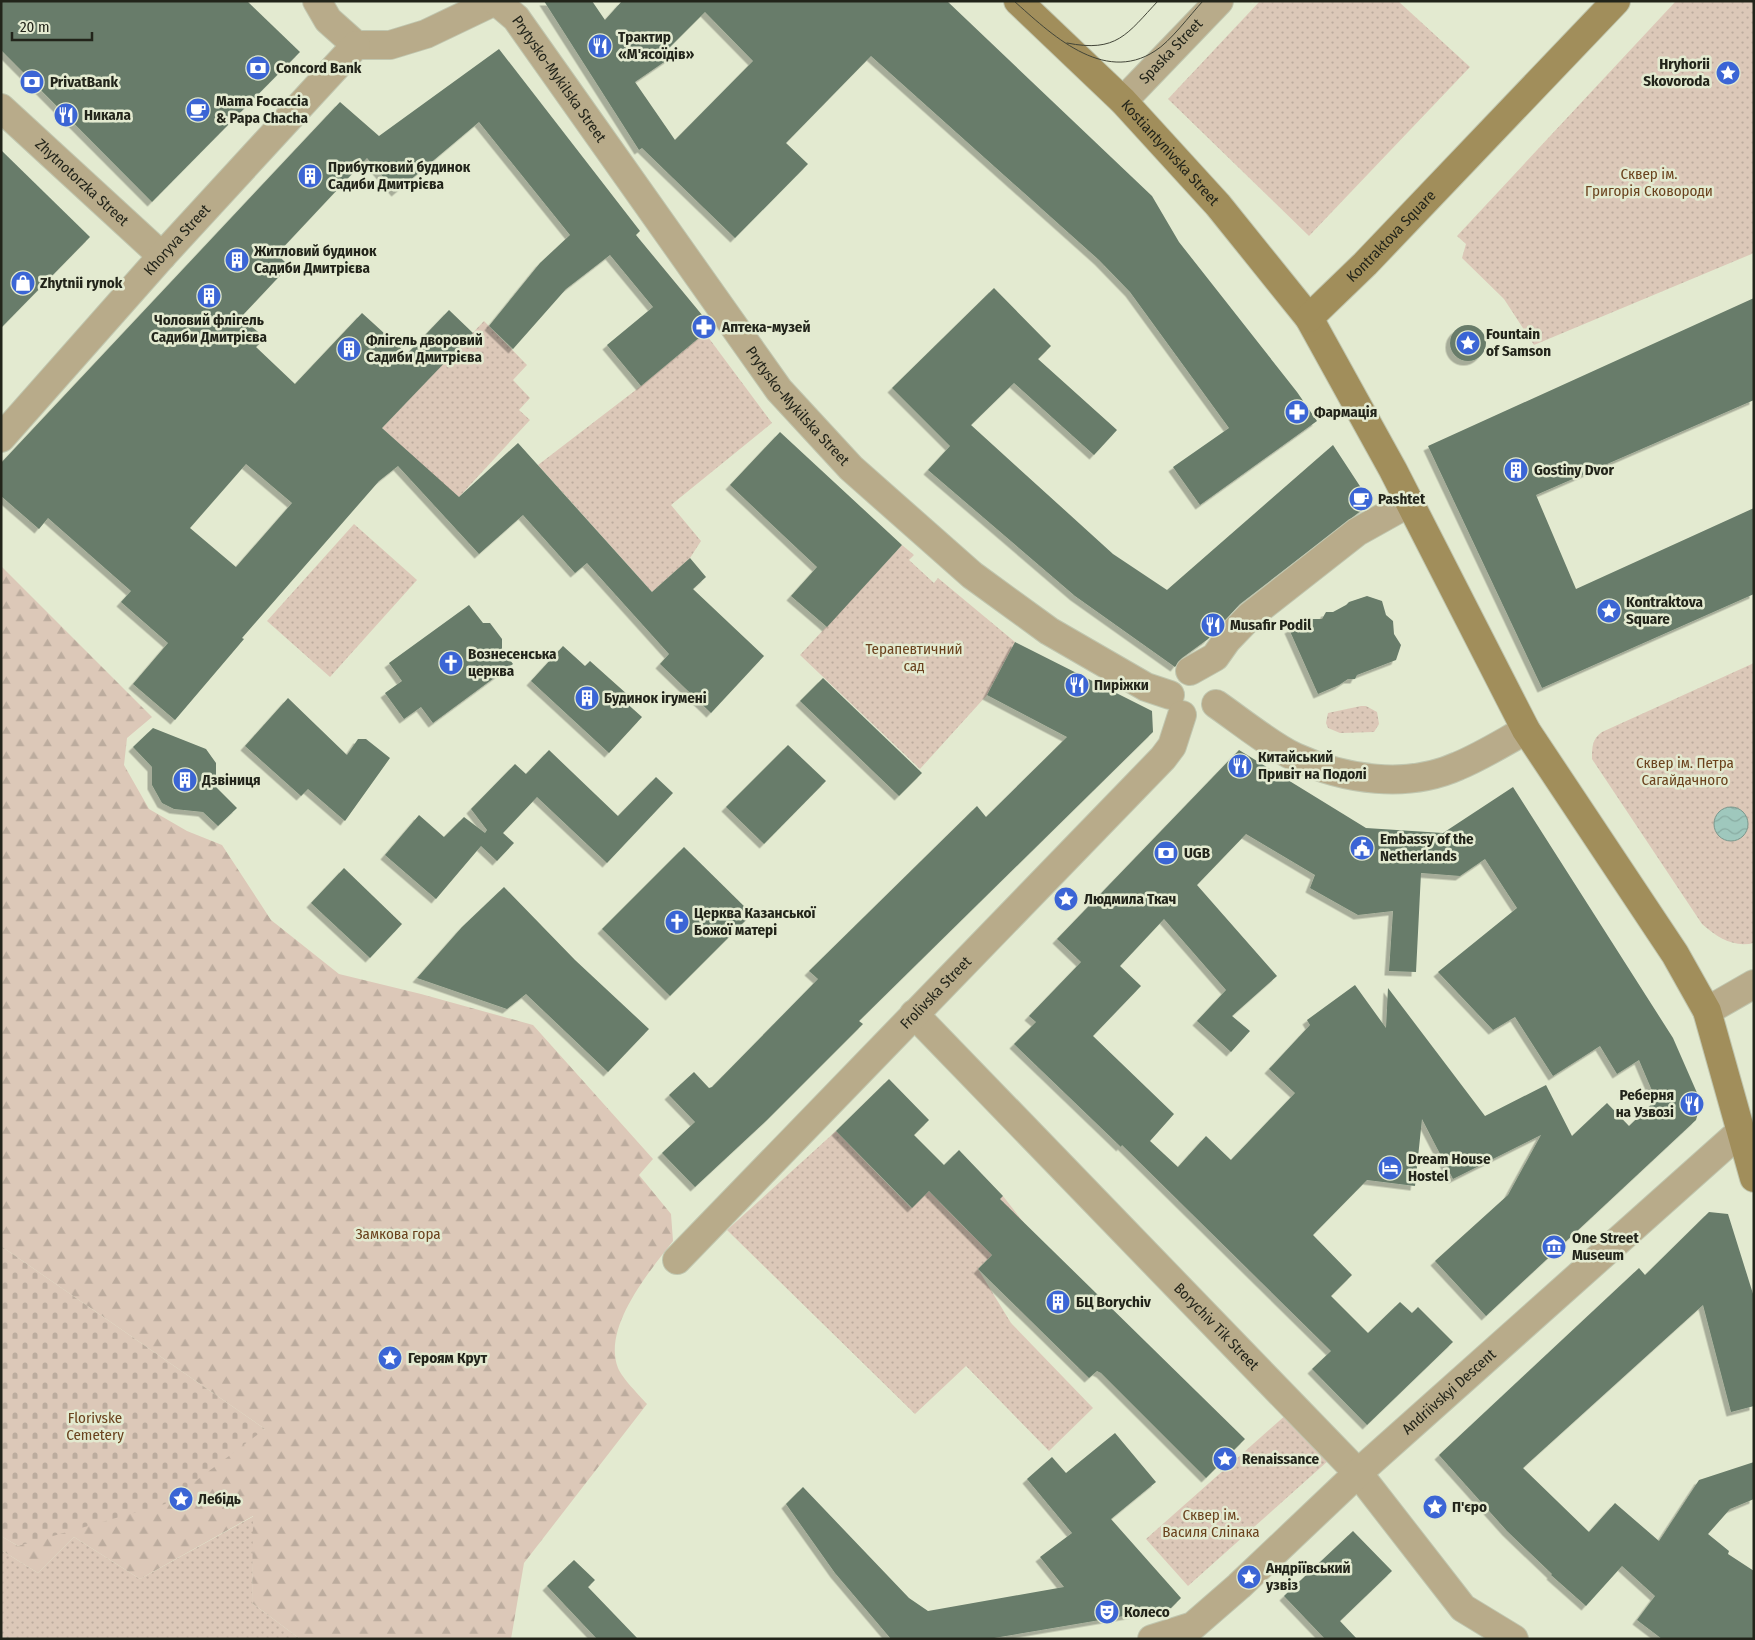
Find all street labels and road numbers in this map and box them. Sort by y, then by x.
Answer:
street label: Prytysko-Mykilska Street [508,12,610,146]
street label: Spaska Street [1135,15,1206,88]
street label: Kostiantynivska Street [1117,96,1223,209]
street label: Zhytnotorzka Street [32,135,133,230]
street label: Kontraktova Square [1343,187,1439,286]
street label: Khoryva Street [140,201,214,279]
street label: Prytysko-Mykilska Street [742,343,853,469]
street label: Frolivska Street [897,953,975,1033]
street label: Borychiv Tik Street [1170,1279,1263,1374]
street label: Andriivskyi Descent [1398,1345,1500,1438]

